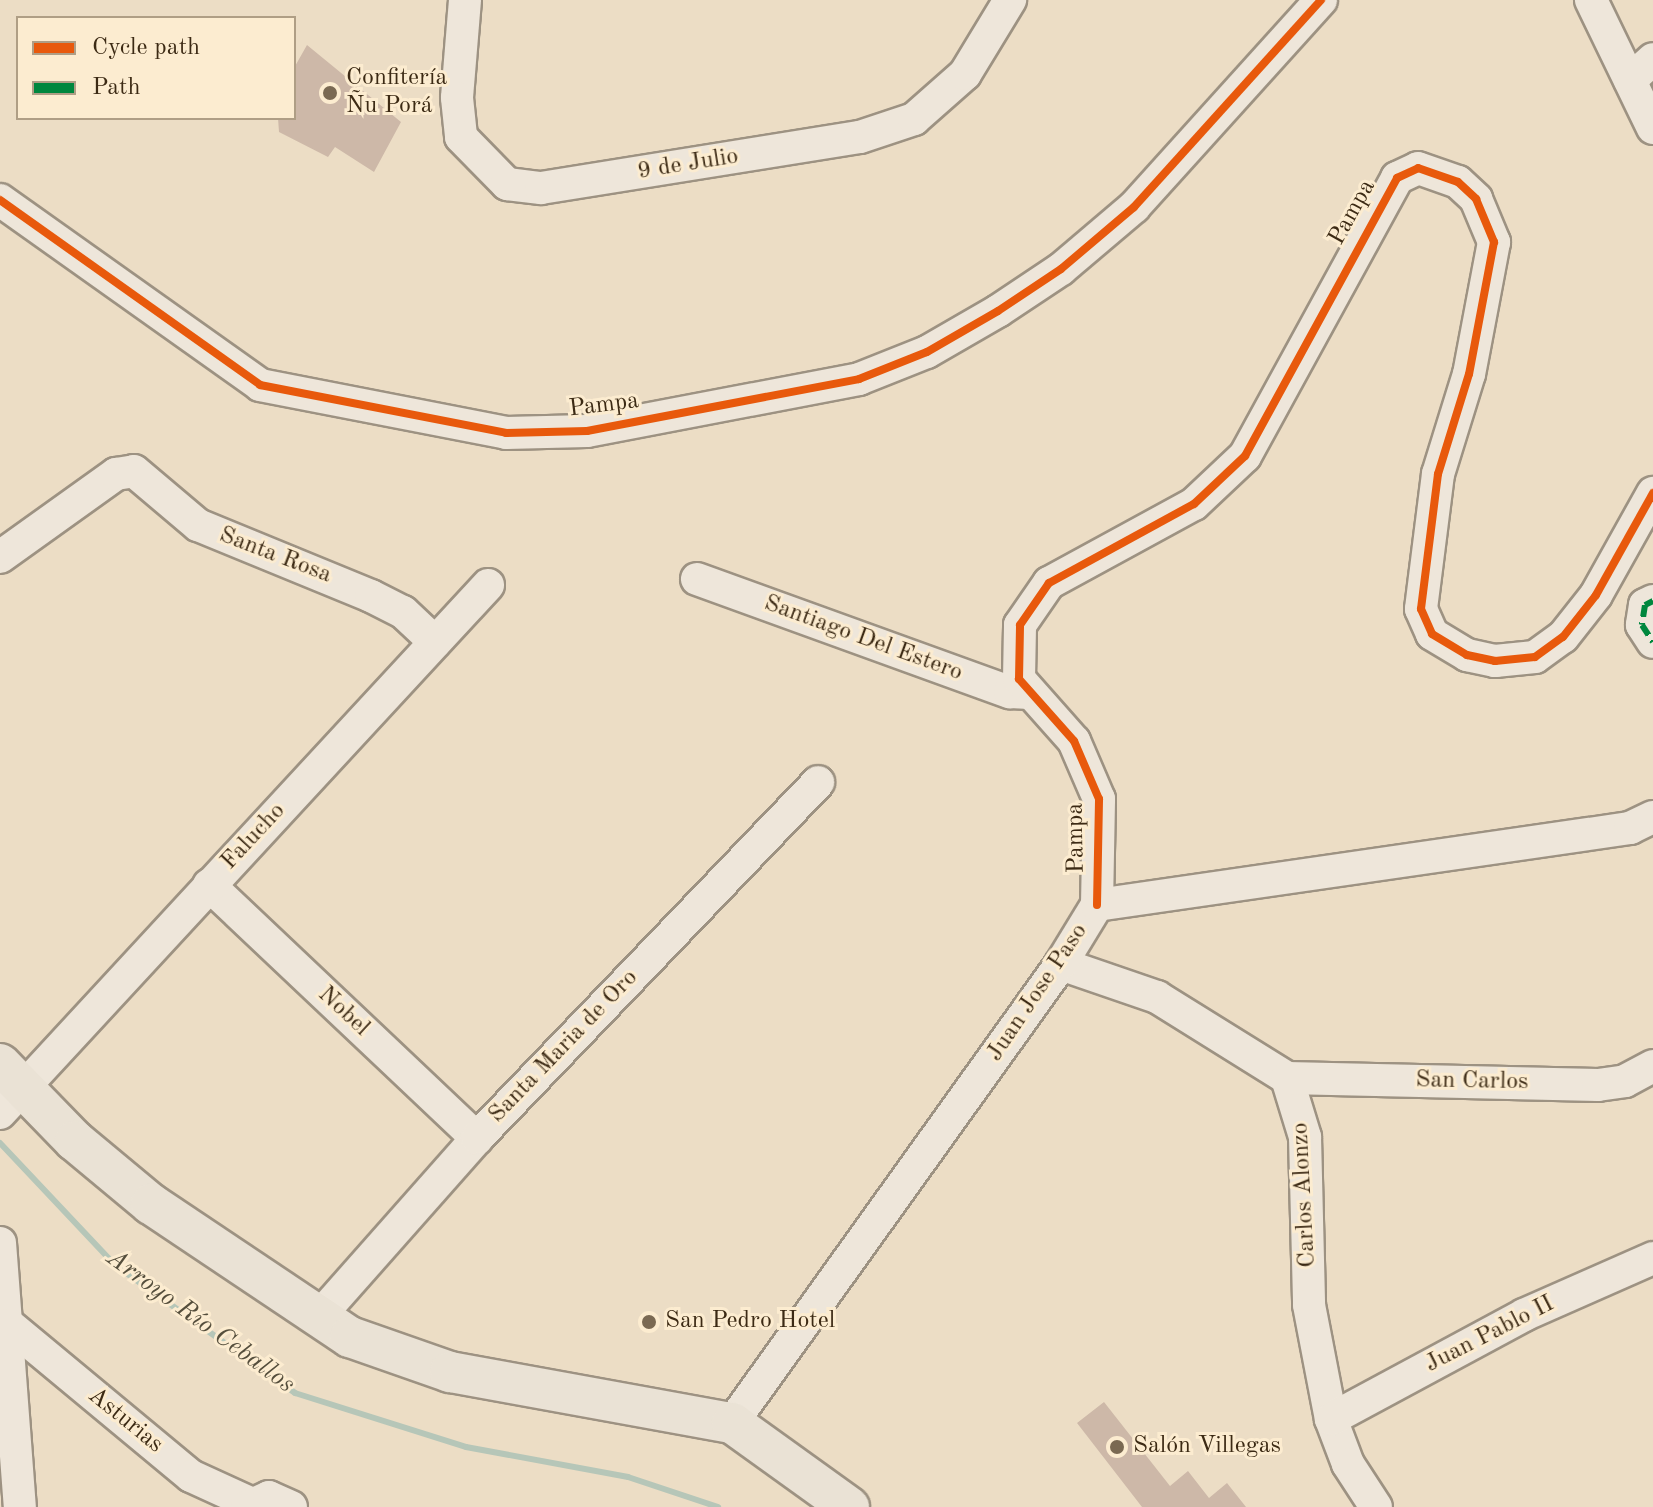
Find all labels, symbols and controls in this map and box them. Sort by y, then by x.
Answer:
legend [16,16,296,120]
text: Cycle path [92,36,200,60]
place label: Confitería Ñu Porá [346,65,447,121]
text: Path [92,76,141,100]
marker: Confitería Ñu Porá [321,84,339,102]
street label: 9 de Julio [636,143,740,187]
street label: Pampa [1323,175,1383,251]
street label: Pampa [567,387,641,425]
street label: Santa Rosa [215,521,335,591]
street label: Santiago Del Estero [760,590,966,688]
street label: Falucho [216,797,292,877]
street label: Pampa [1062,803,1092,873]
street label: Juan Jose Paso [981,919,1095,1067]
street label: Santa Maria de Oro [483,964,645,1130]
street label: Nobel [311,981,375,1043]
street label: San Carlos [1415,1067,1529,1097]
street label: Carlos Alonzo [1287,1122,1323,1268]
water label: Arroyo Río Ceballos [100,1243,300,1401]
street label: Juan Pablo II [1421,1290,1559,1380]
place label: San Pedro Hotel [665,1308,835,1336]
marker: San Pedro Hotel [640,1313,658,1331]
street label: Asturias [82,1382,168,1460]
place label: Salón Villegas [1133,1433,1281,1461]
marker: Salón Villegas [1108,1438,1126,1456]

